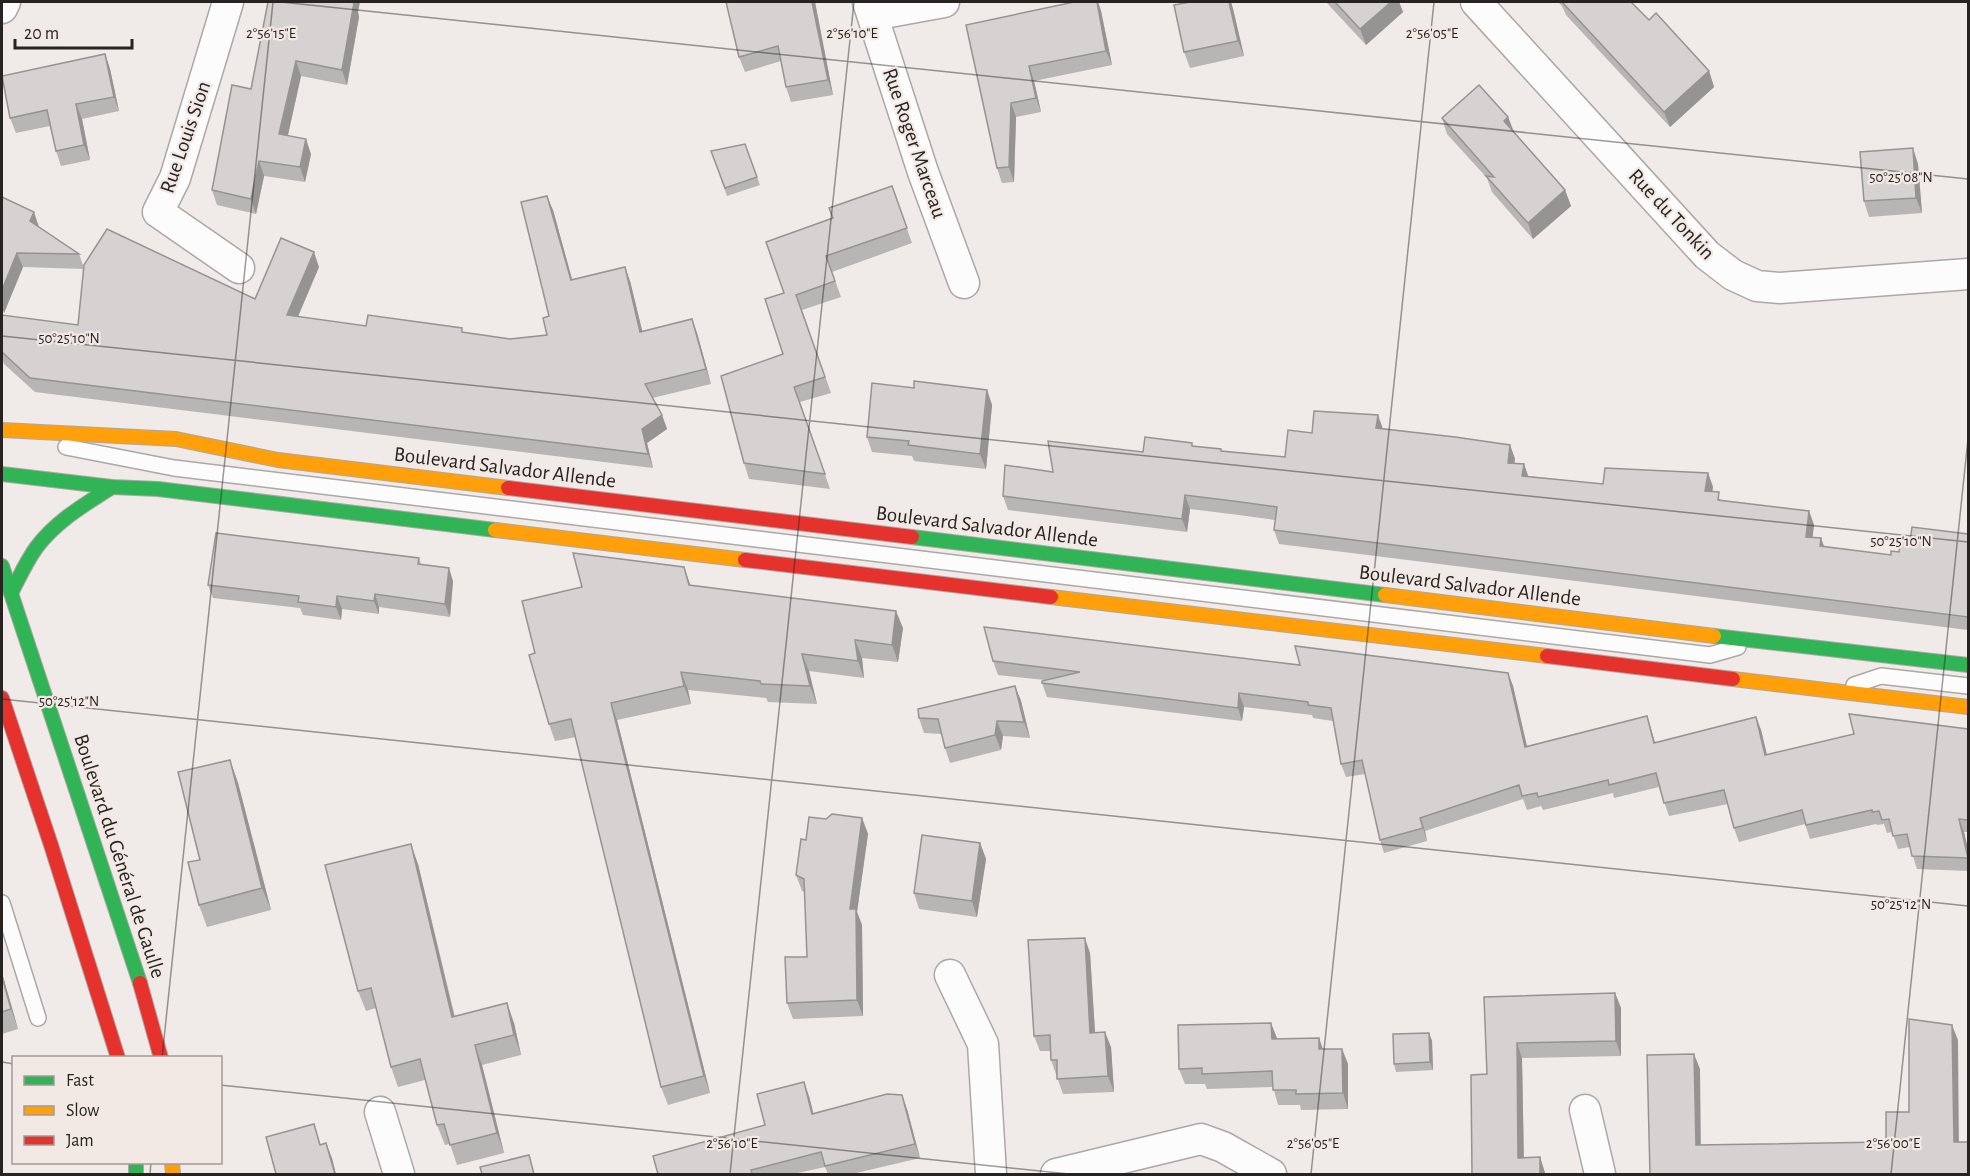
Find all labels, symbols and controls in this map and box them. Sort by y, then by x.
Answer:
scale bar [15,12,132,50]
text: 20 m [24,25,59,43]
text: 2°56'15"E [246,26,296,41]
text: 2°56'10"E [826,26,878,41]
text: 2°56'05"E [1406,26,1458,41]
street label: Rue Roger Marceau [879,65,950,221]
street label: Rue Louis Sion [157,79,214,196]
street label: Rue du Tonkin [1625,165,1719,264]
text: 50°25'08"N [1869,170,1933,185]
text: 50°25'10"N [38,331,100,346]
street label: Boulevard Salvador Allende [393,443,617,492]
street label: Boulevard Salvador Allende [875,502,1099,551]
text: 50°25'10"N [1870,534,1932,549]
street label: Boulevard Salvador Allende [1358,561,1582,610]
text: 50°25'12"N [39,694,99,709]
street label: Boulevard du Général de Gaulle [70,731,169,981]
text: 50°25'12"N [1871,897,1931,912]
legend [12,1056,222,1164]
text: Fast [66,1072,94,1090]
text: Slow [66,1102,99,1120]
text: Jam [66,1132,94,1150]
text: 2°56'10"E [706,1136,758,1151]
text: 2°56'05"E [1287,1136,1339,1151]
text: 2°56'00"E [1866,1136,1920,1151]

